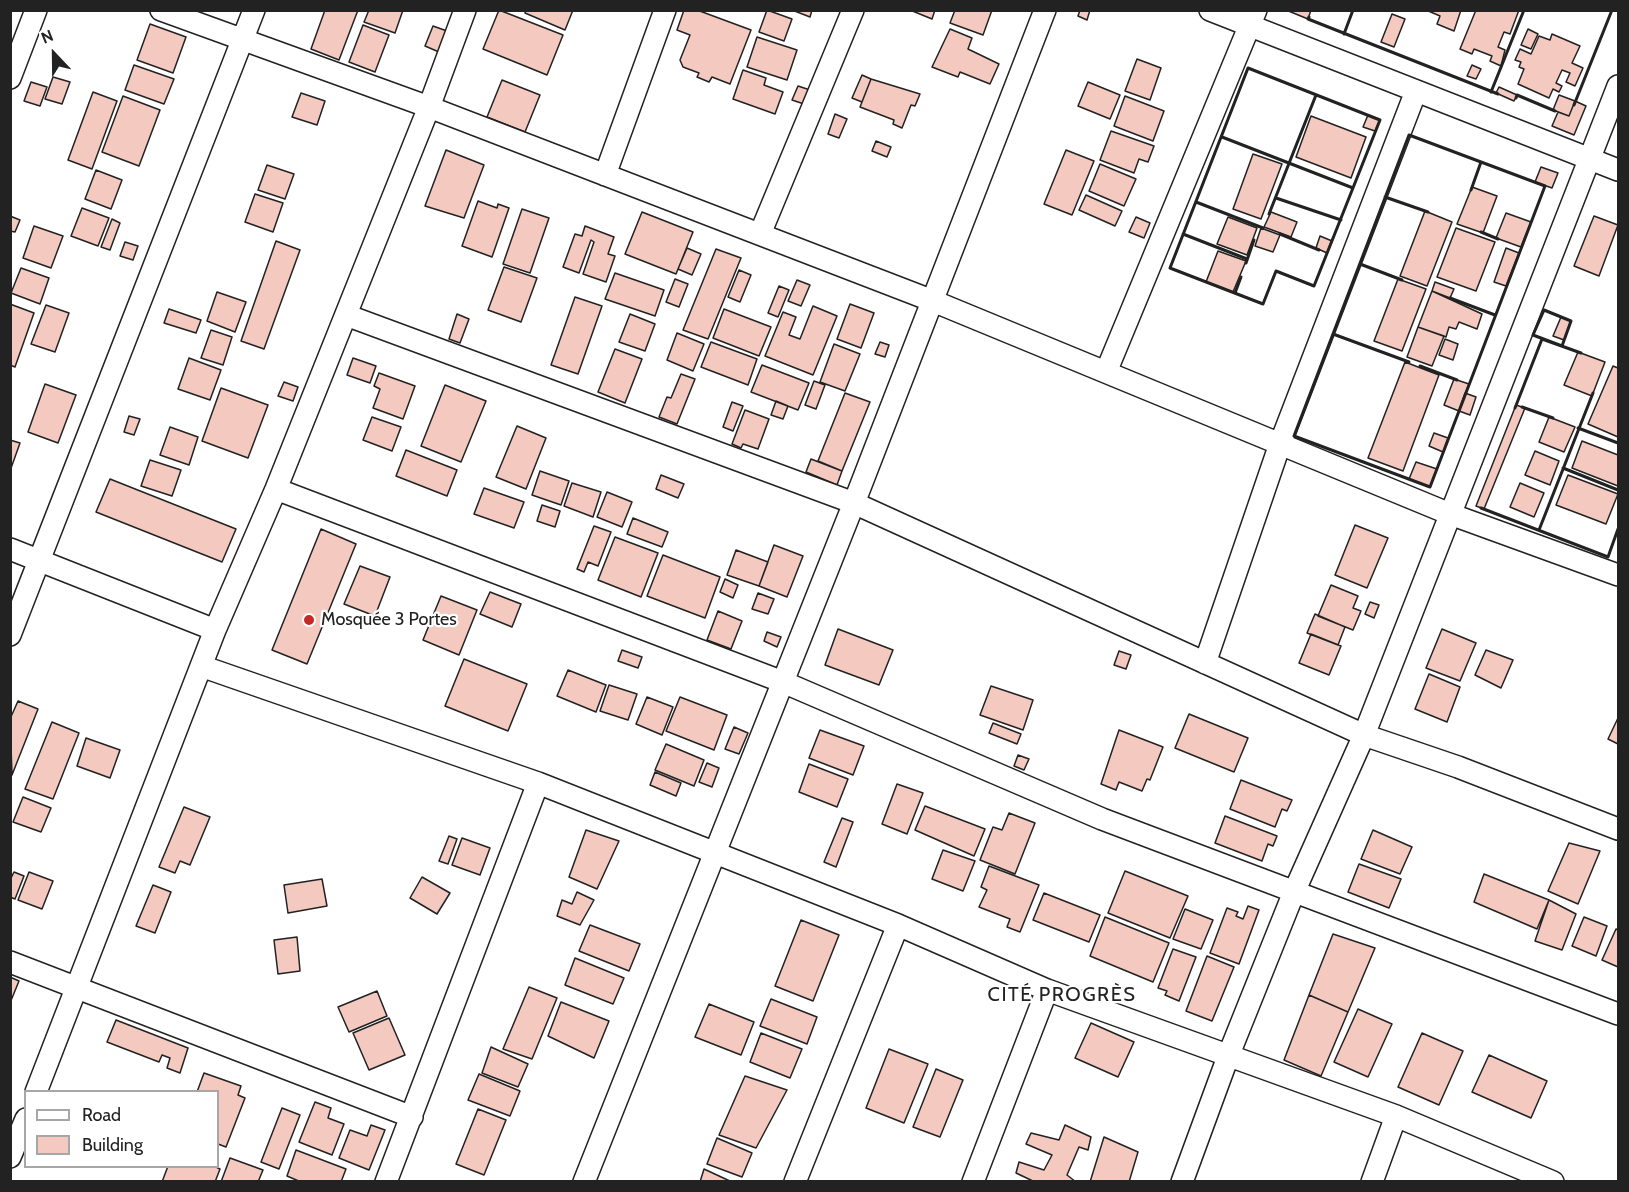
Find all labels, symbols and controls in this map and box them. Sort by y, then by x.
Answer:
north arrow [24,24,84,84]
text: N [38,26,56,48]
place label: Mosquée 3 Portes [321,609,457,631]
marker: Mosquée 3 Portes [302,613,316,627]
district label: CITÉ PROGRÈS [988,983,1136,1007]
legend [24,1090,219,1168]
text: Road [82,1104,121,1126]
text: Building [82,1134,143,1156]

